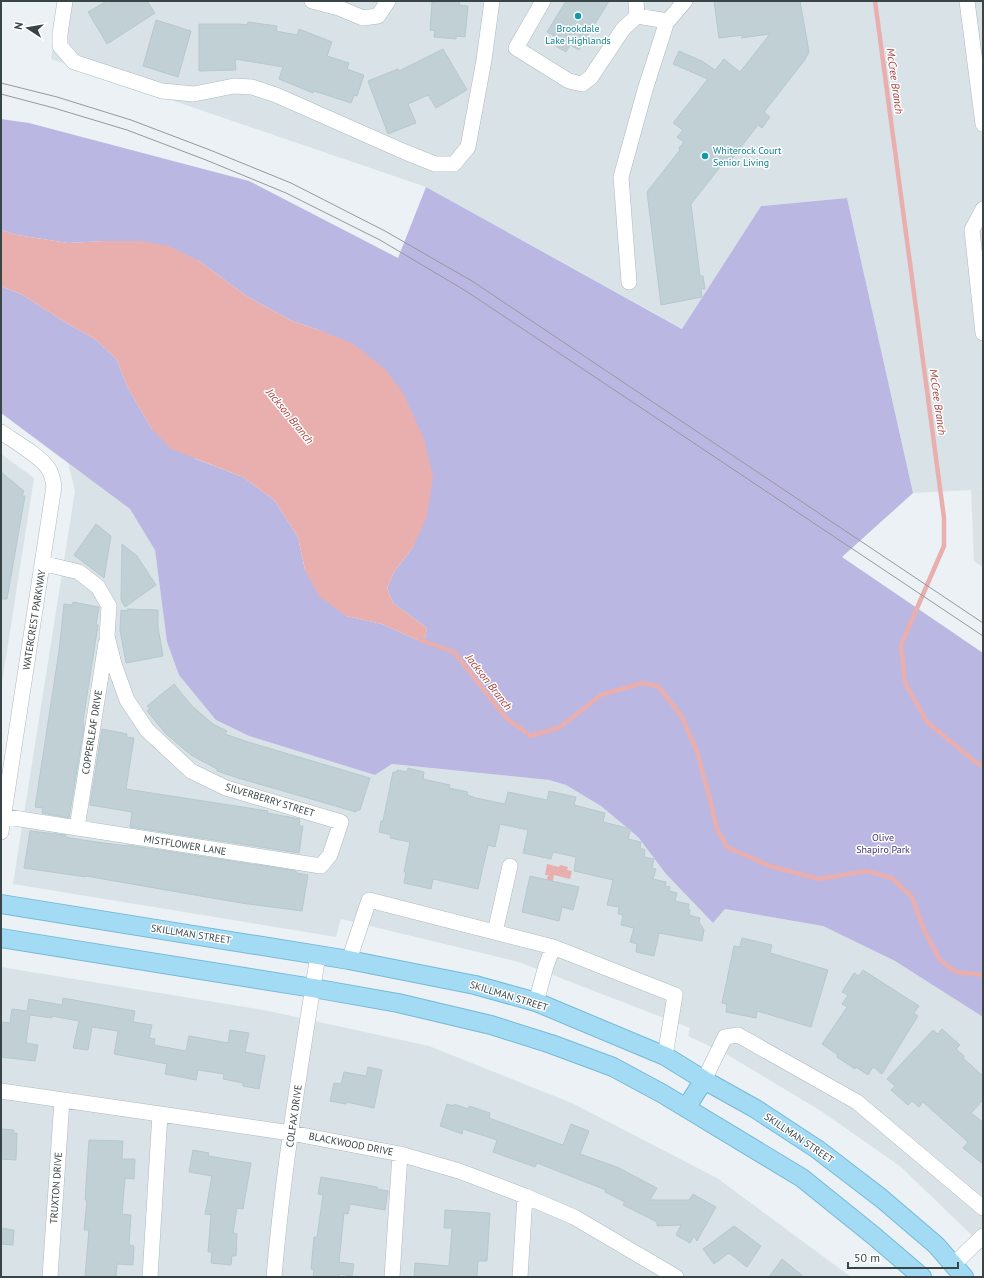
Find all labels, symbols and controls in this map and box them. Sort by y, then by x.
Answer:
north arrow [8,8,48,48]
marker: Brookdale Lake Highlands [573,11,583,21]
text: N [11,21,26,31]
place label: Brookdale Lake Highlands [545,22,611,47]
water label: McCree Branch [883,47,907,115]
place label: Whiterock Court Senior Living [713,144,782,169]
marker: Whiterock Court Senior Living [700,151,710,161]
water label: McCree Branch [926,368,950,436]
water label: Jackson Branch [263,384,317,447]
street label: WATERCREST PARKWAY [20,569,48,671]
water label: Jackson Branch [462,650,515,713]
street label: COPPERLEAF DRIVE [79,689,105,775]
street label: SILVERBERRY STREET [224,780,317,820]
park label: Olive Shapiro Park [856,831,910,856]
street label: MISTFLOWER LANE [143,832,227,858]
street label: SKILLMAN STREET [150,921,232,947]
street label: SKILLMAN STREET [468,978,550,1014]
street label: COLFAX DRIVE [283,1084,305,1148]
street label: SKILLMAN STREET [762,1110,837,1166]
street label: BLACKWOOD DRIVE [308,1129,394,1159]
street label: TRUXTON DRIVE [47,1152,65,1224]
scale bar [848,1244,958,1270]
text: 50 m [854,1250,880,1265]

